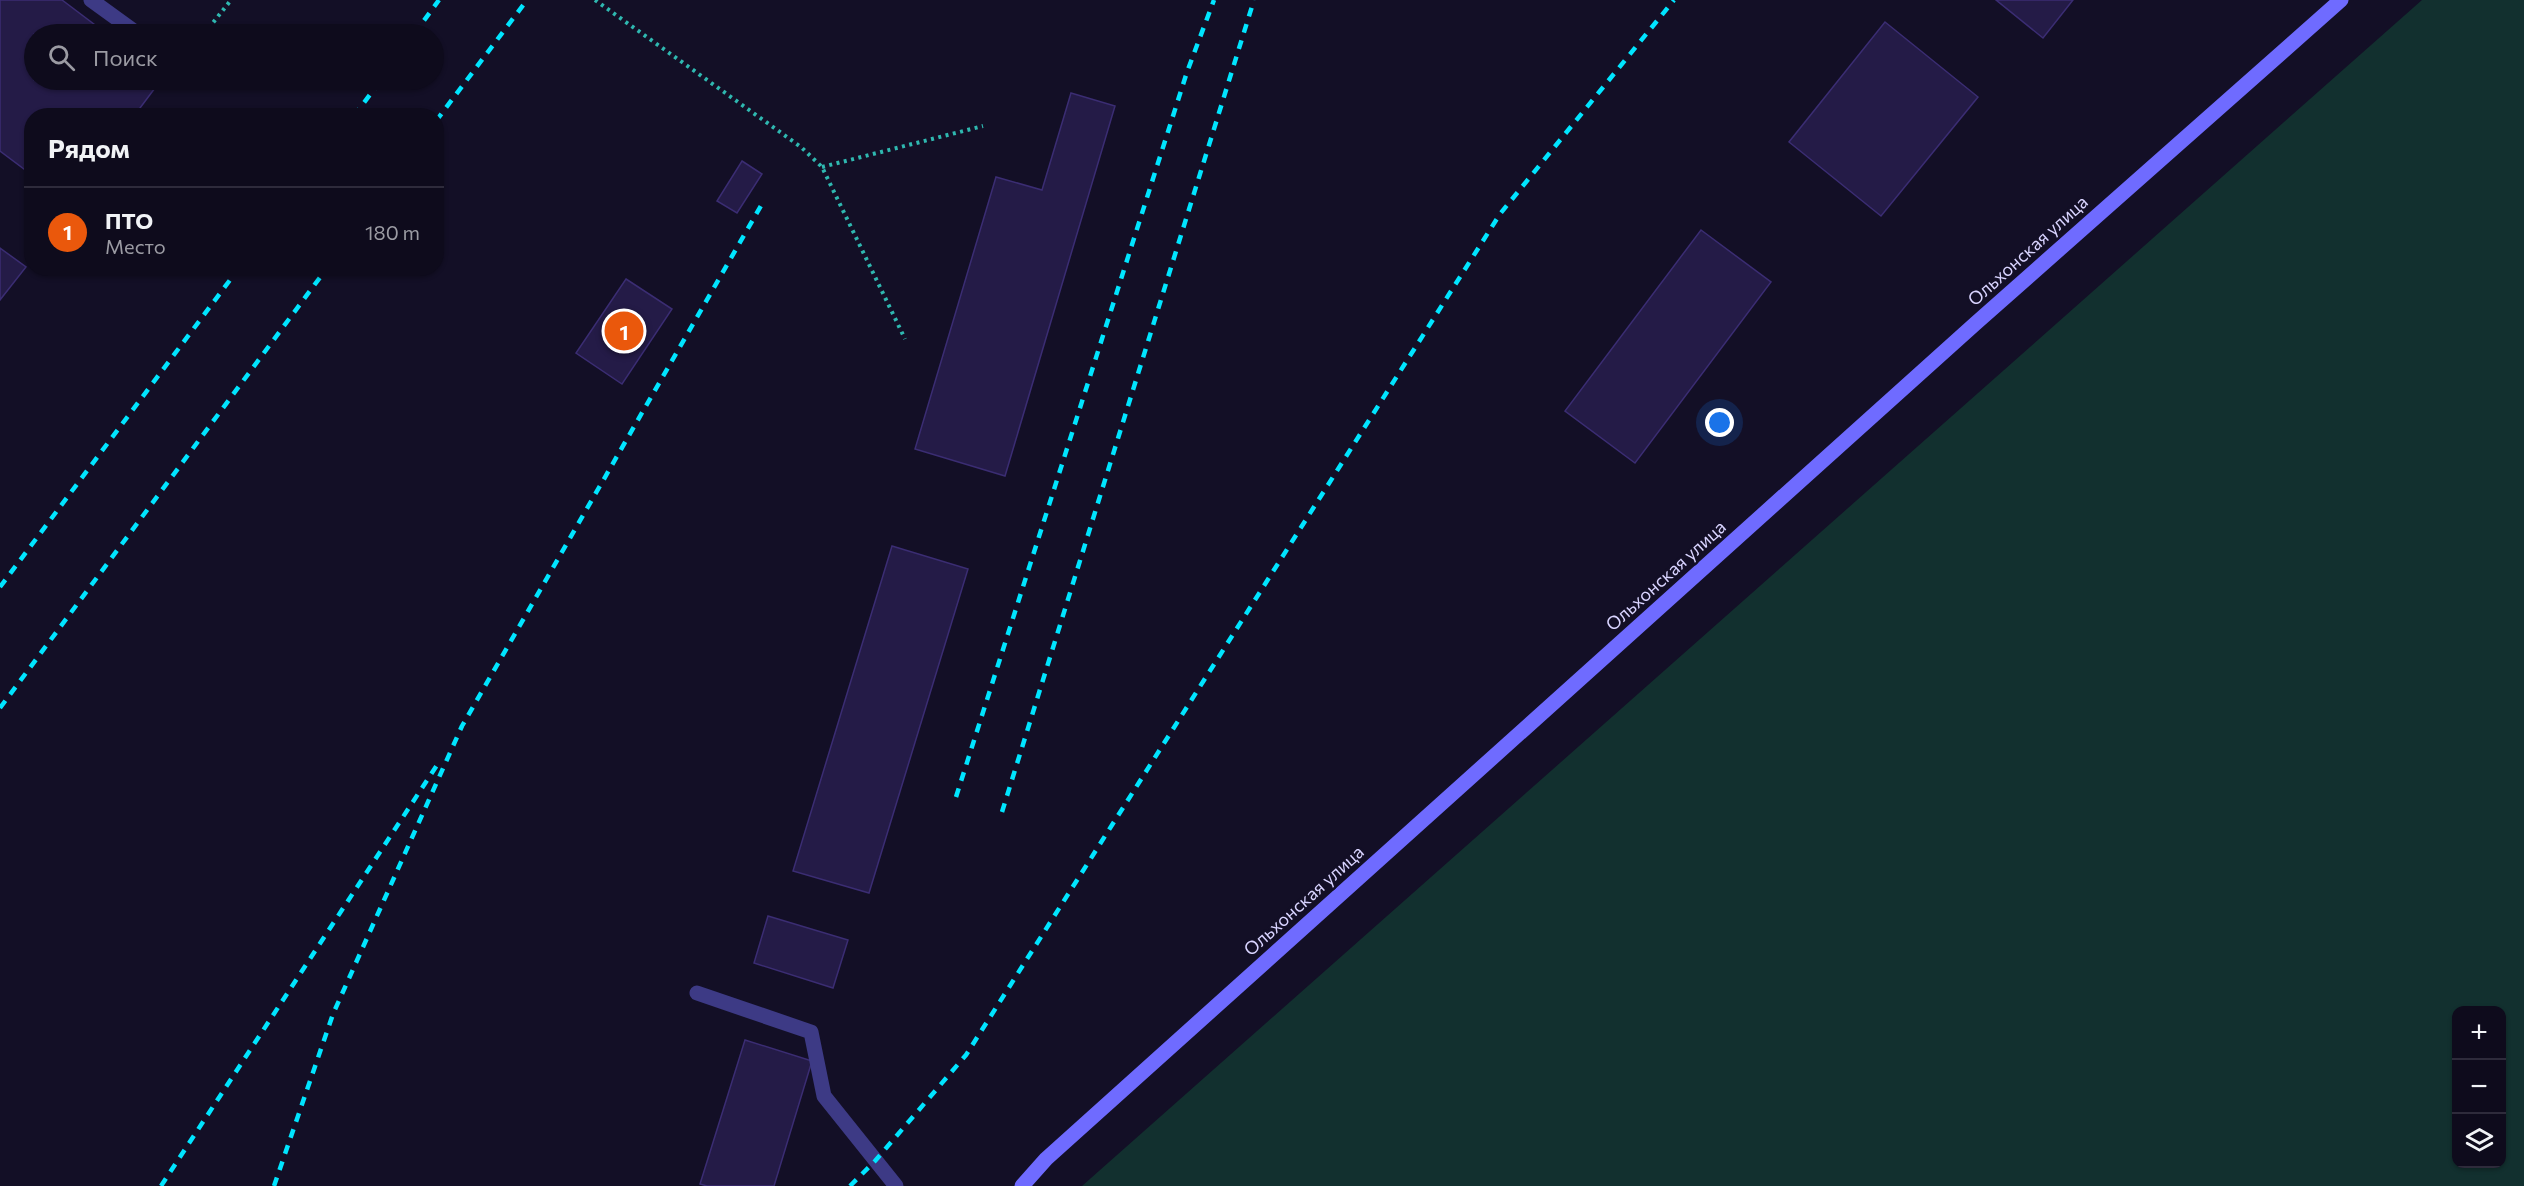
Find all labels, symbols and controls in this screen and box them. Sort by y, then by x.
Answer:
search box [24,24,444,90]
icon: search [45,41,78,74]
text: Поиск [93,44,158,71]
text: Рядом [48,132,130,163]
street label: Ольхонская улица [1963,191,2092,310]
text: ПТО [105,207,153,234]
text: 1 [63,220,72,244]
text: 180 m [365,220,420,244]
text: Место [105,234,166,258]
pin: 1 [604,308,644,354]
your location [1705,408,1734,437]
street label: Ольхонская улица [1601,516,1730,635]
street label: Ольхонская улица [1239,841,1368,960]
map controls [2452,1006,2506,1168]
button: + [2452,1006,2506,1060]
button: − [2452,1060,2506,1114]
button: layers [2452,1114,2506,1168]

